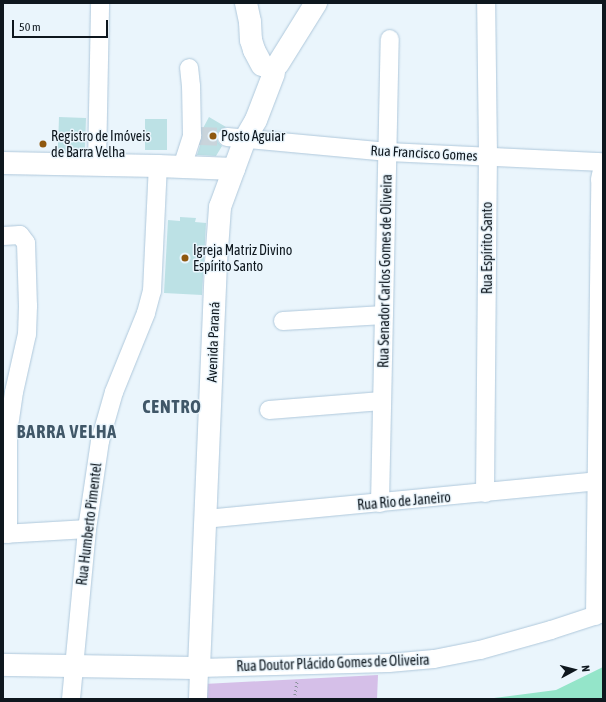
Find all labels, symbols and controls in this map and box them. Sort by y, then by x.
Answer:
scale bar [14,12,110,38]
text: 50 m [19,20,41,34]
place label: Registro de Imóveis de Barra Velha [51,128,150,160]
place label: Posto Aguiar [221,128,285,144]
marker: Posto Aguiar [208,131,218,141]
marker: Registro de Imóveis de Barra Velha [38,139,48,149]
street label: Rua Francisco Gomes [370,142,478,164]
street label: Rua Senador Carlos Gomes de Oliveira [375,174,395,368]
street label: Rua Espírito Santo [479,202,495,294]
place label: Igreja Matriz Divino Espírito Santo [193,242,292,274]
marker: Igreja Matriz Divino Espírito Santo [180,253,190,263]
street label: Avenida Paraná [203,301,223,383]
district label: CENTRO [142,396,202,418]
district label: BARRA VELHA [17,421,117,443]
street label: Rua Humberto Pimentel [73,462,105,586]
street label: Rua Rio de Janeiro [357,489,451,513]
north arrow [554,650,594,690]
street label: Rua Doutor Plácido Gomes de Oliveira [236,651,430,675]
text: N [580,665,592,672]

